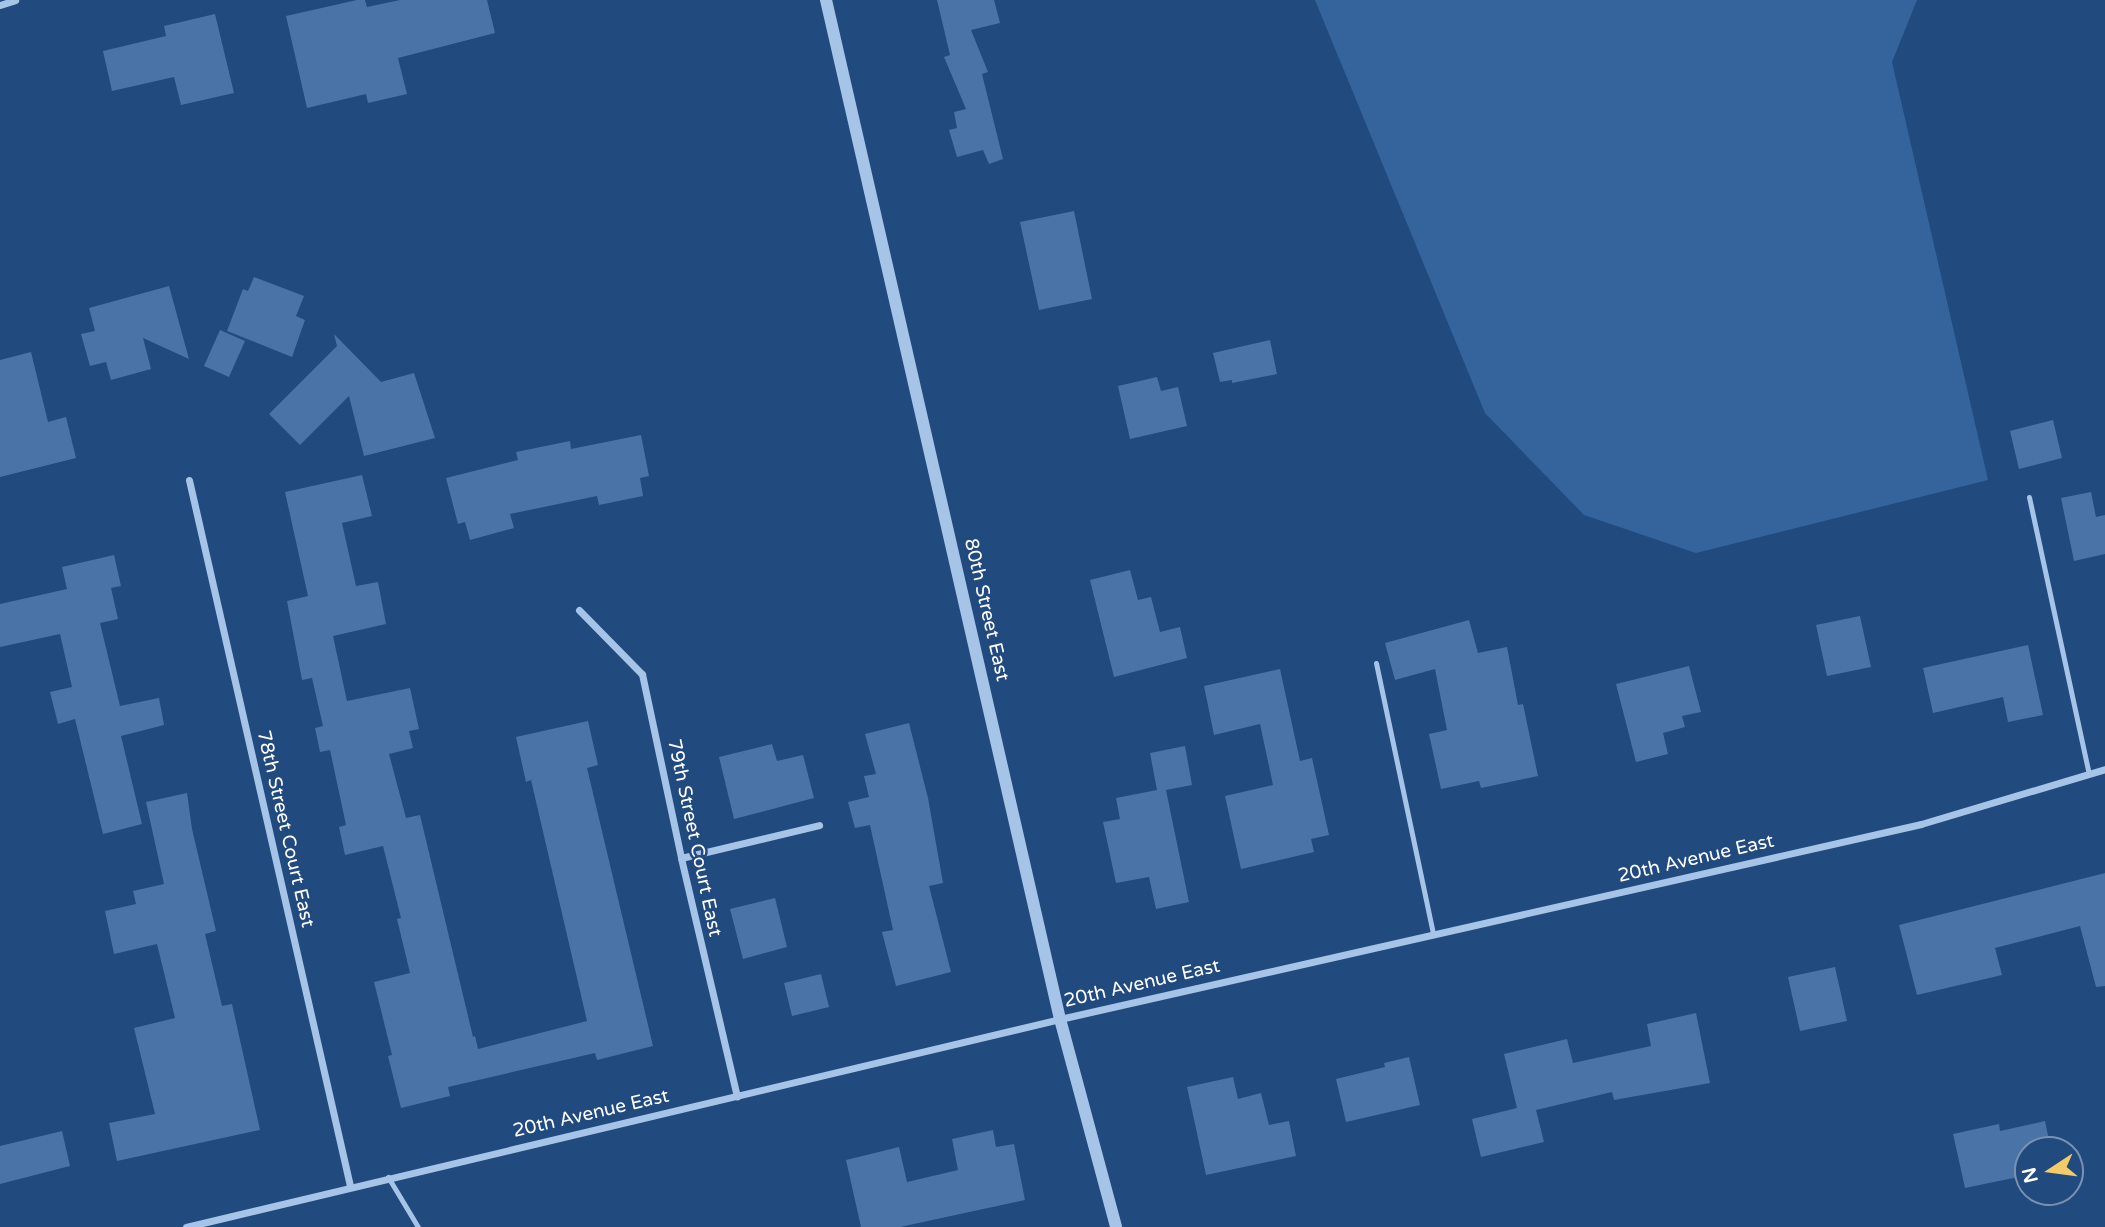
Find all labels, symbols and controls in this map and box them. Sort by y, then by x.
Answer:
street label: 80th Street East [958,536,1014,684]
street label: 78th Street Court East [251,728,319,930]
street label: 79th Street Court East [662,737,726,939]
street label: 20th Avenue East [1616,830,1776,888]
street label: 20th Avenue East [1062,955,1222,1013]
street label: 20th Avenue East [511,1085,671,1143]
north arrow [2014,1136,2084,1206]
text: N [2018,1165,2043,1185]

